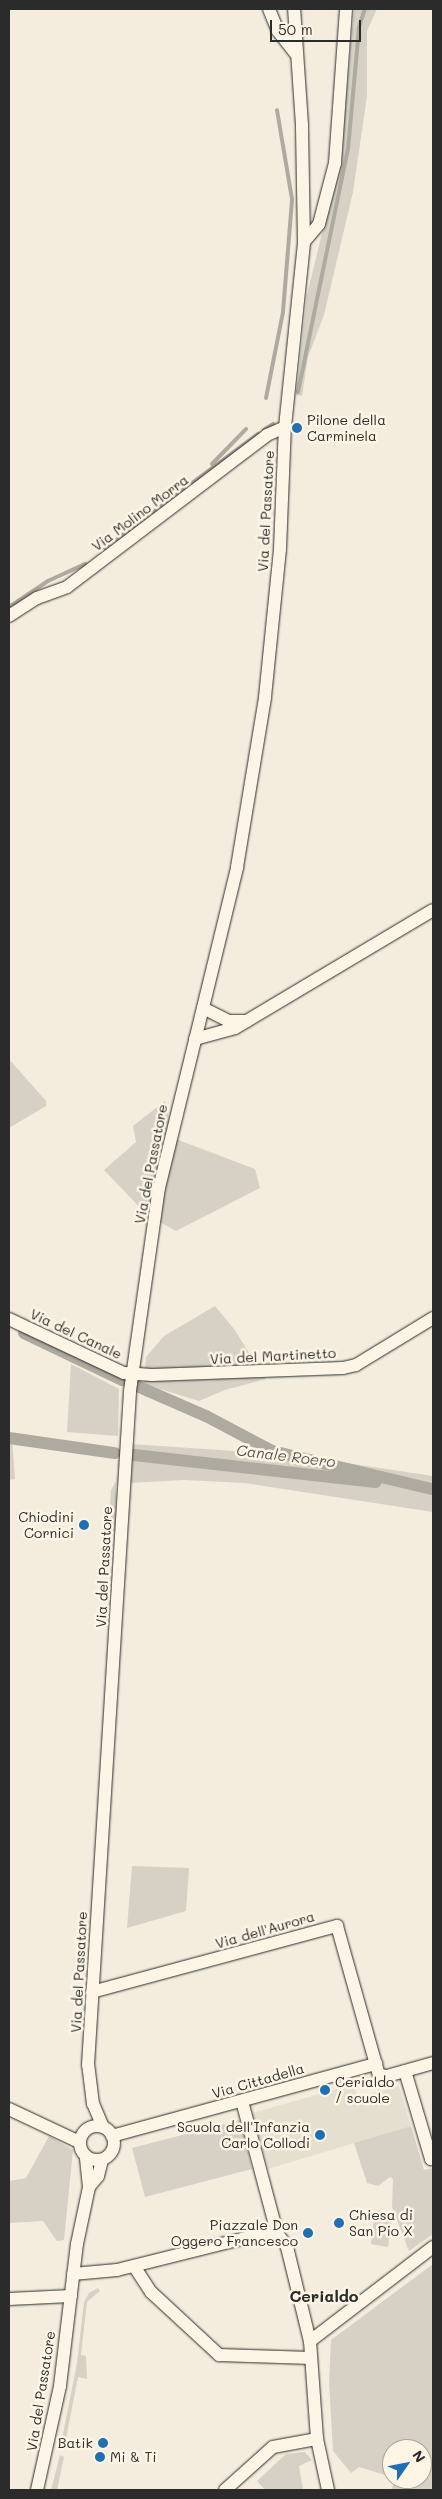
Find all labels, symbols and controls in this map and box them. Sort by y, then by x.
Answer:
scale bar [272,10,363,42]
text: 50 m [278,19,313,39]
place label: Pilone della Carminela [307,412,386,444]
marker: Pilone della Carminela [291,422,303,434]
street label: Via del Passatore [254,450,278,572]
street label: Via Molino Morra [88,471,192,555]
street label: Via del Passatore [131,1103,171,1225]
street label: Via del Canale [27,1305,125,1363]
street label: Via del Martinetto [209,1344,337,1368]
water label: Canale Roero [235,1441,337,1471]
street label: Via del Passatore [92,1506,116,1628]
place label: Chiodini Cornici [18,1509,74,1541]
marker: Chiodini Cornici [78,1519,90,1531]
street label: Via dell'Aurora [213,1908,317,1952]
street label: Via del Passatore [67,1911,91,2033]
street label: Via Cittadella [210,2060,306,2102]
place label: Cerialdo / scuole [335,2074,394,2106]
marker: Cerialdo / scuole [319,2084,331,2096]
place label: Scuola dell'Infanzia Carlo Collodi [177,2119,310,2152]
marker: Scuola dell'Infanzia Carlo Collodi [314,2129,326,2141]
place label: Chiesa di San Pio X [349,2207,413,2240]
place label: Piazzale Don Oggero Francesco [171,2217,298,2250]
marker: Chiesa di San Pio X [333,2217,345,2229]
marker: Piazzale Don Oggero Francesco [302,2227,314,2239]
district label: Cerialdo [289,2286,359,2306]
street label: Via del Passatore [23,2330,59,2452]
place label: Batik [58,2435,93,2451]
marker: Batik [97,2437,109,2449]
north arrow [382,2439,432,2489]
text: N [408,2446,430,2466]
place label: Mi & Ti [110,2449,157,2465]
marker: Mi & Ti [94,2451,106,2463]

